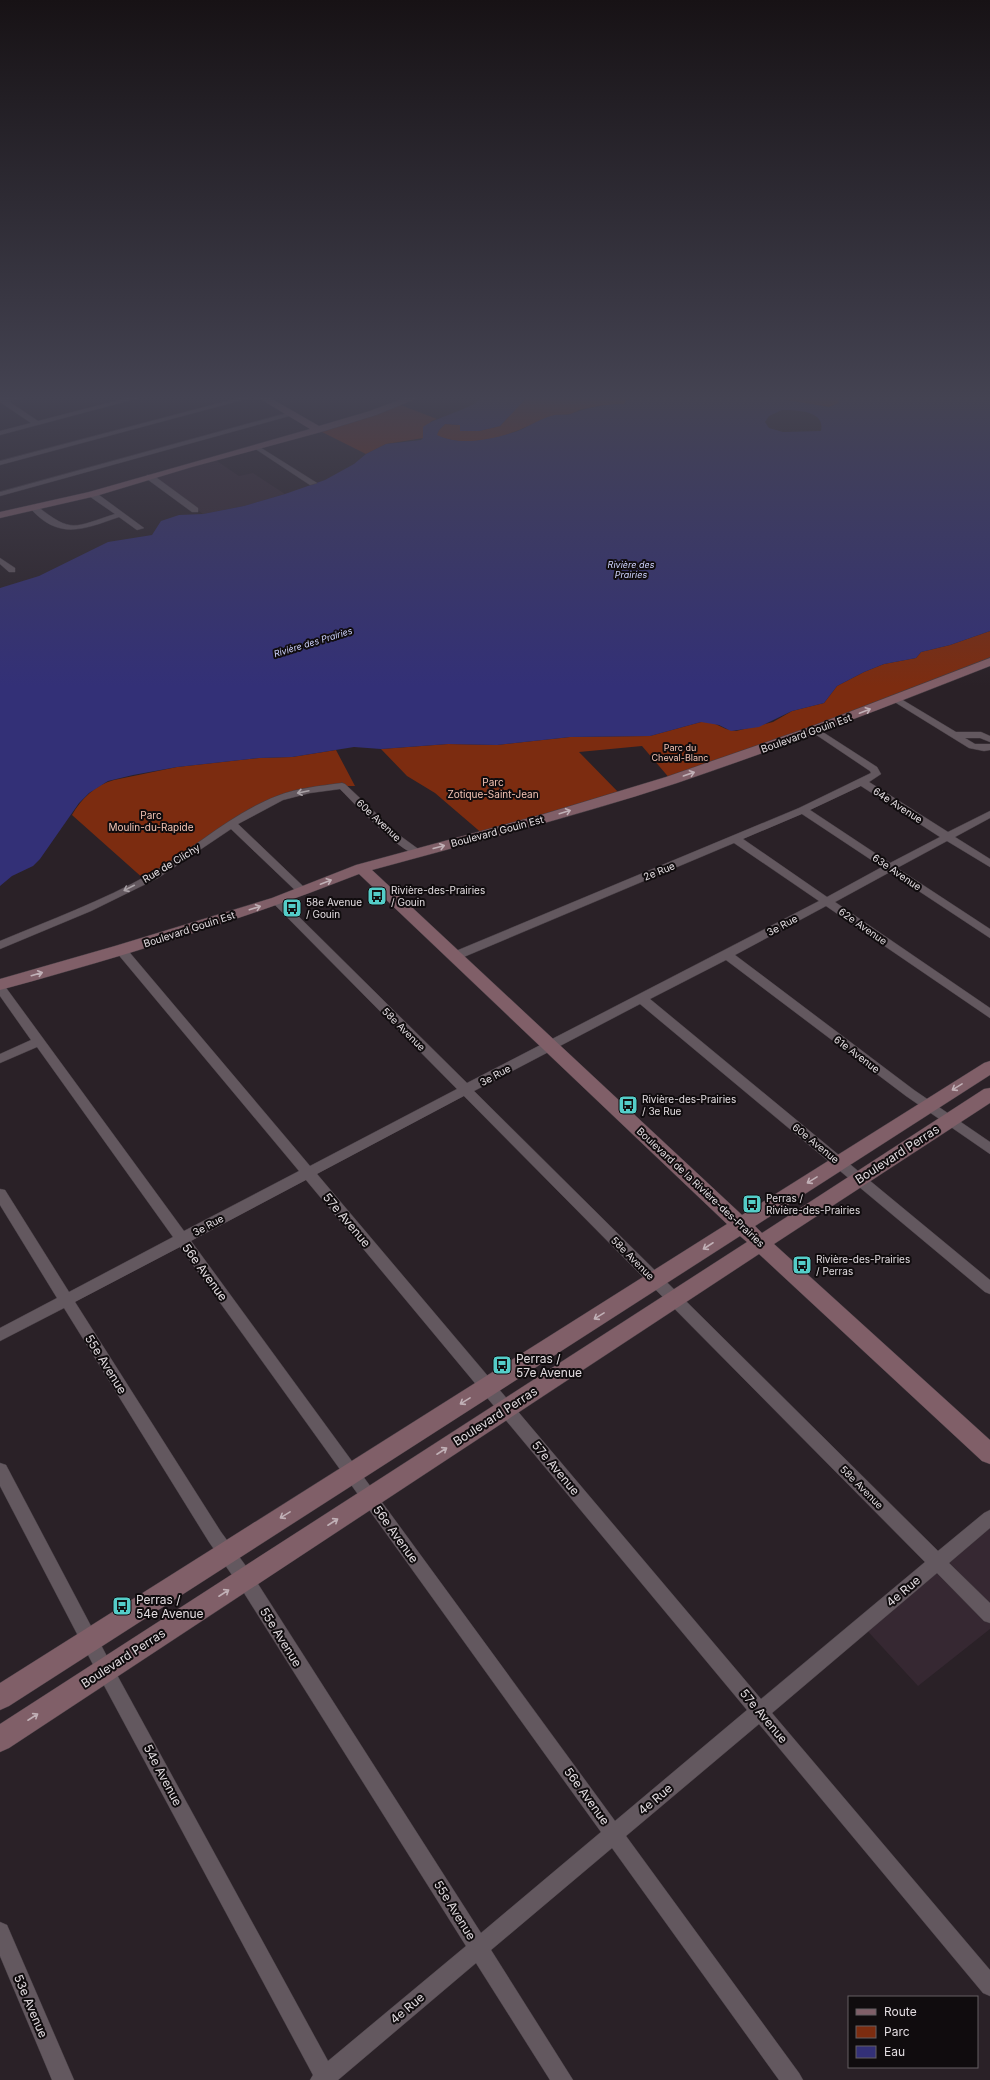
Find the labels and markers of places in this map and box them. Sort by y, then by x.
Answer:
place label: Rivière-des-Prairies / Gouin [391,884,485,908]
bus stop icon: Rivière-des-Prairies / Gouin [366,885,388,907]
place label: 58e Avenue / Gouin [306,896,362,920]
bus stop icon: 58e Avenue / Gouin [281,897,303,919]
place label: Rivière-des-Prairies / 3e Rue [642,1093,736,1117]
bus stop icon: Rivière-des-Prairies / 3e Rue [617,1094,639,1116]
place label: Perras / Rivière-des-Prairies [766,1192,860,1216]
bus stop icon: Perras / Rivière-des-Prairies [741,1193,763,1215]
place label: Rivière-des-Prairies / Perras [816,1253,910,1277]
bus stop icon: Rivière-des-Prairies / Perras [791,1254,813,1276]
place label: Perras / 57e Avenue [516,1351,582,1380]
bus stop icon: Perras / 57e Avenue [491,1354,513,1376]
place label: Perras / 54e Avenue [136,1592,204,1621]
bus stop icon: Perras / 54e Avenue [111,1595,133,1617]

